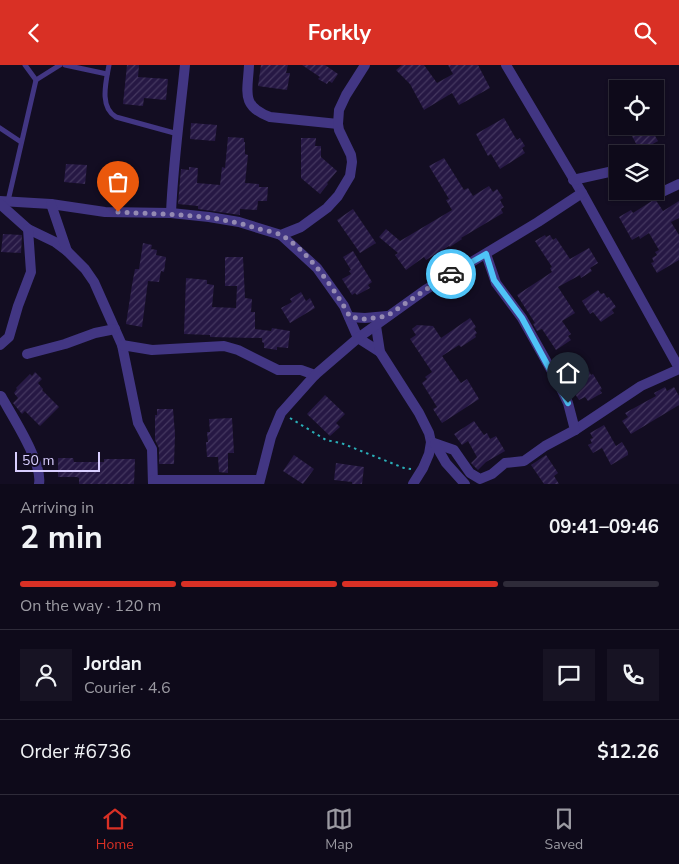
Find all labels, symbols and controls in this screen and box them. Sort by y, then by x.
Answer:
text: Forkly [308,18,371,48]
icon: back [20,19,48,47]
icon: search [631,19,659,47]
map controls [609,80,664,200]
button: locate [609,80,664,135]
button: layers [609,145,664,200]
pin [97,161,139,212]
icon: bag [104,168,132,196]
courier [426,249,476,299]
icon: car [437,260,465,288]
pin [547,352,589,403]
icon: home [554,359,582,387]
scale bar [15,449,100,472]
text: 50 m [22,451,54,470]
text: Arriving in [20,497,94,519]
text: 09:41–09:46 [549,514,659,540]
text: 2 min [20,516,103,559]
text: On the way · 120 m [20,595,161,617]
button: person [20,649,72,701]
button: chat [543,649,595,701]
button: phone [607,649,659,701]
text: Jordan [84,651,142,677]
text: Courier · 4.6 [84,677,170,699]
text: Order #6736 [20,739,131,765]
text: $12.26 [597,739,659,765]
tab: Home [96,805,134,854]
tab: Map [325,805,353,854]
tab: Saved [545,805,583,854]

